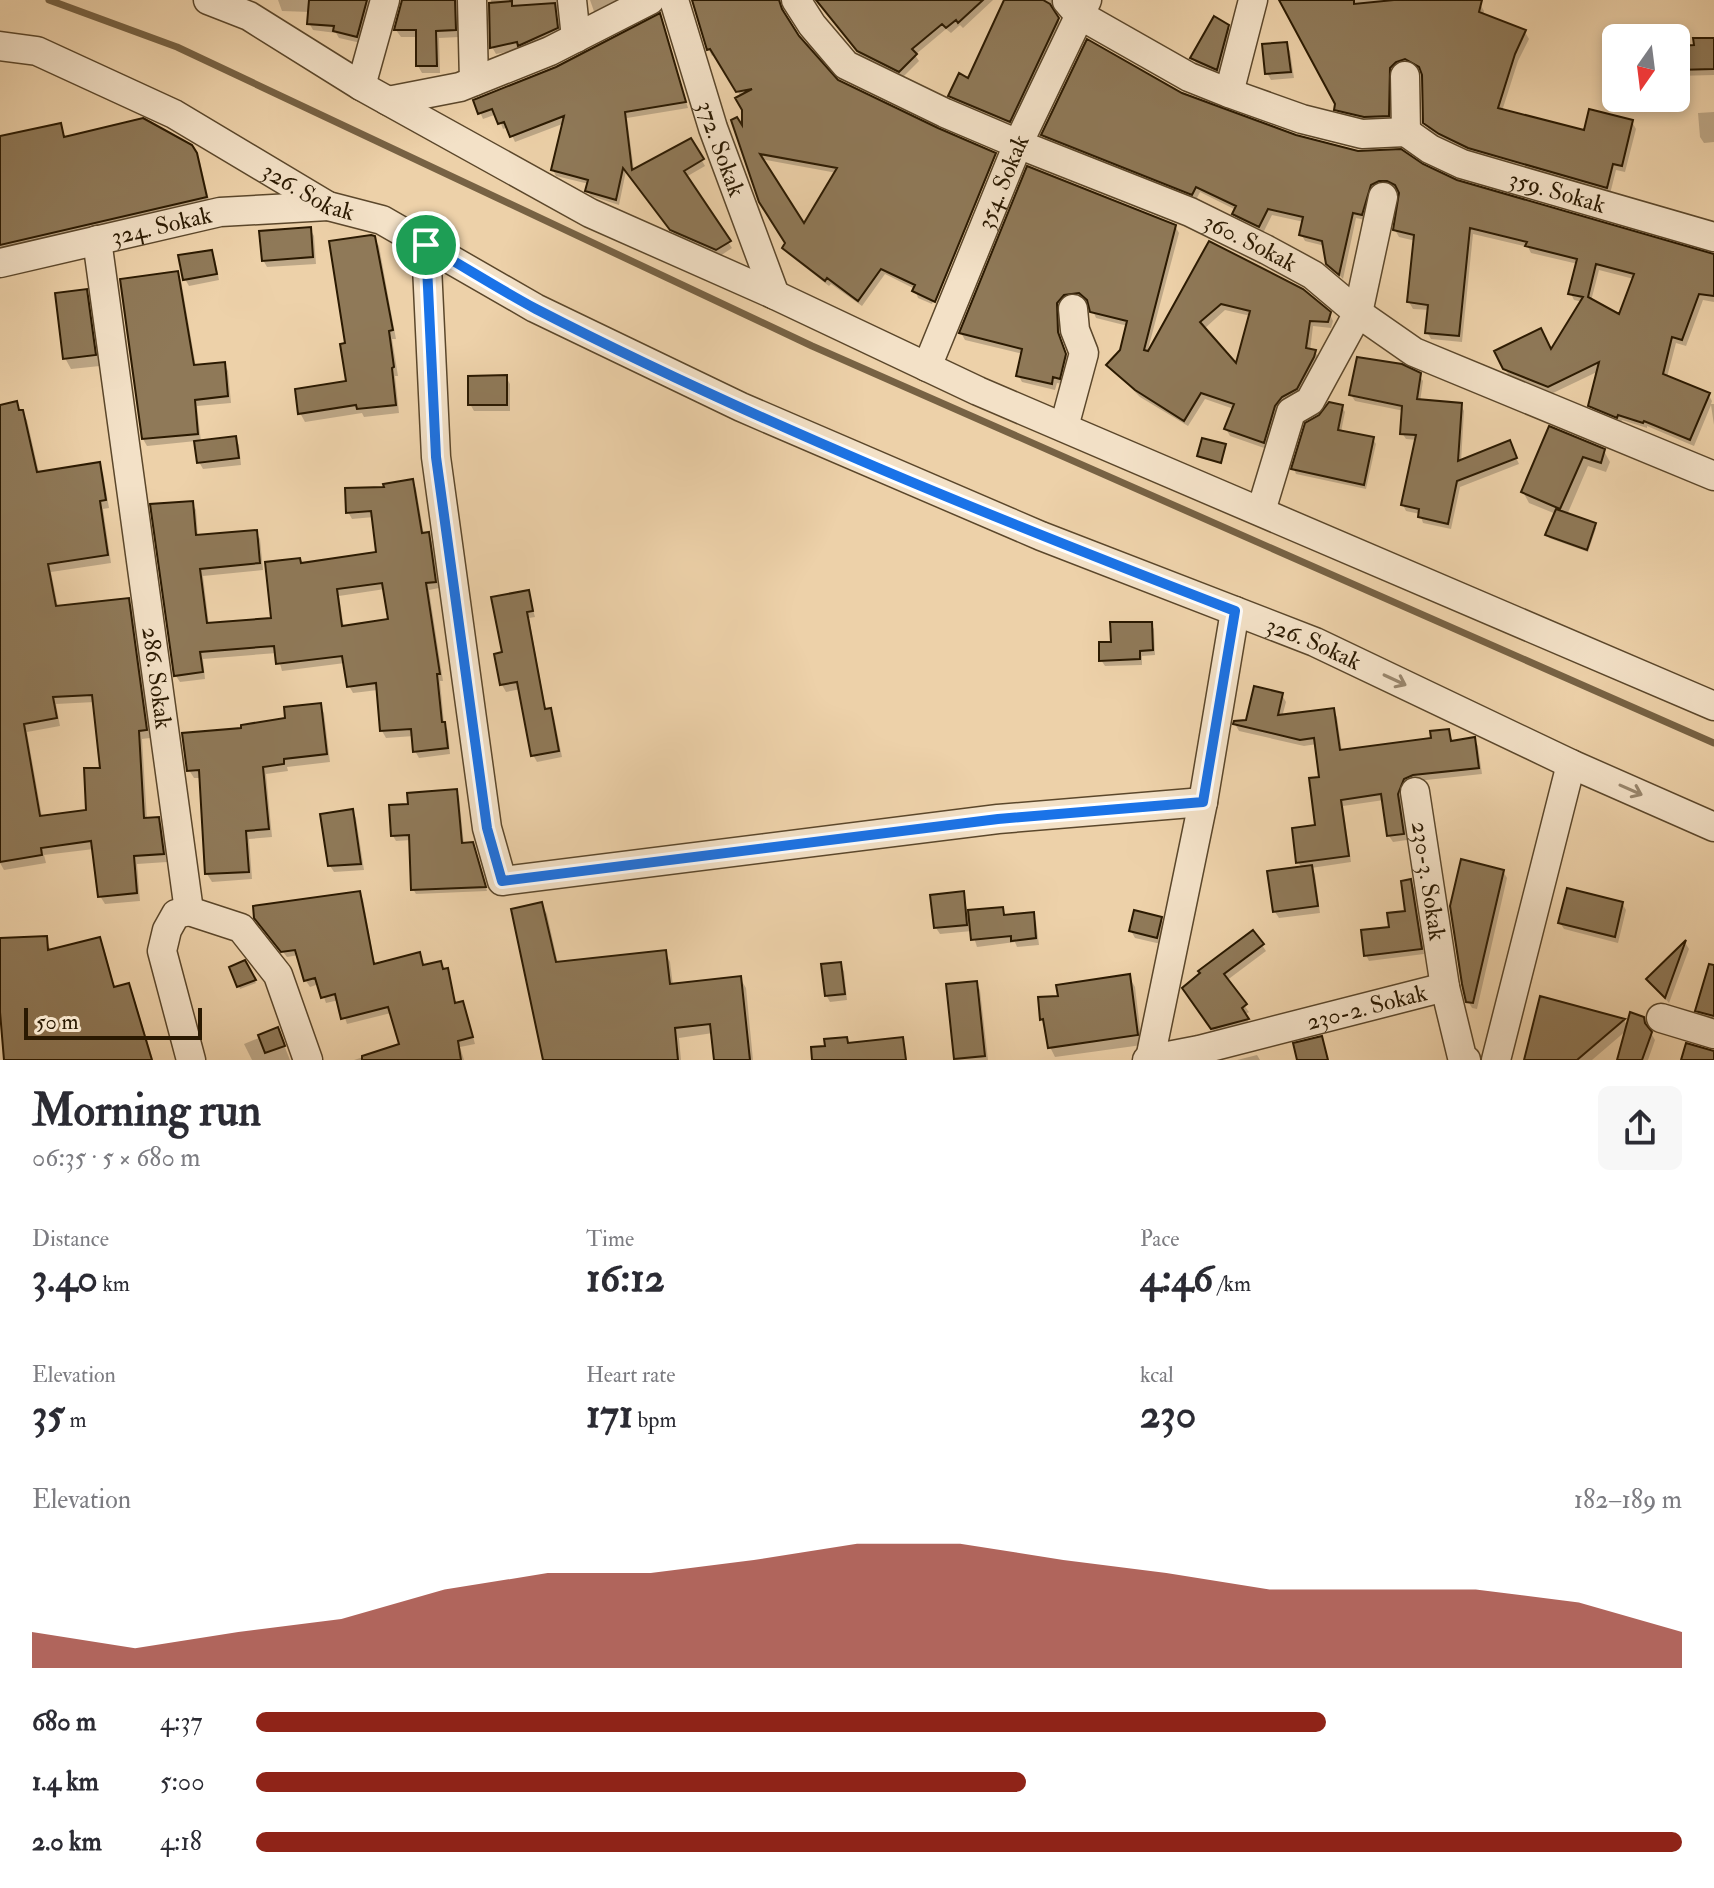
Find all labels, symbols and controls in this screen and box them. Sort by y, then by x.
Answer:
north arrow [1602,24,1690,112]
map controls [1602,24,1690,112]
street label: 372. Sokak [690,97,752,202]
street label: 354. Sokak [970,129,1037,234]
street label: 326. Sokak [256,155,358,228]
street label: 359. Sokak [1505,163,1610,221]
street label: 324. Sokak [109,199,216,253]
street label: 360. Sokak [1198,206,1303,280]
pin [392,211,460,279]
icon: arrive [404,223,448,267]
street label: 326. Sokak [1262,610,1367,678]
street label: 286. Sokak [134,625,179,731]
one-way arrow [1383,673,1407,688]
one-way arrow [1618,784,1642,799]
street label: 230-3. Sokak [1404,819,1453,943]
street label: 230-2. Sokak [1303,977,1431,1038]
scale bar [24,1004,202,1040]
text: 50 m [36,1008,78,1036]
text: Morning run [32,1084,261,1139]
button: share [1598,1086,1682,1170]
text: 06:35 · 5 × 680 m [32,1142,200,1174]
text: Distance [32,1225,109,1253]
text: Time [586,1225,634,1253]
text: Pace [1140,1225,1179,1253]
text: 3.40 [32,1253,98,1304]
text: 16:12 [586,1253,665,1304]
text: 4:46 [1140,1253,1213,1304]
text: km [98,1270,130,1298]
text: /km [1213,1270,1251,1298]
text: Elevation [32,1361,116,1389]
text: Heart rate [586,1361,676,1389]
text: kcal [1140,1361,1174,1389]
text: 35 [32,1389,65,1440]
text: 171 [586,1389,633,1440]
text: 230 [1140,1389,1196,1440]
text: m [65,1406,87,1434]
text: bpm [633,1406,677,1434]
text: Elevation [32,1484,131,1516]
text: 182–189 m [1574,1484,1682,1516]
text: 680 m [32,1706,96,1738]
text: 4:37 [160,1706,202,1738]
text: 1.4 km [32,1766,99,1798]
text: 5:00 [160,1766,205,1798]
text: 2.0 km [32,1826,102,1858]
text: 4:18 [160,1826,202,1858]

